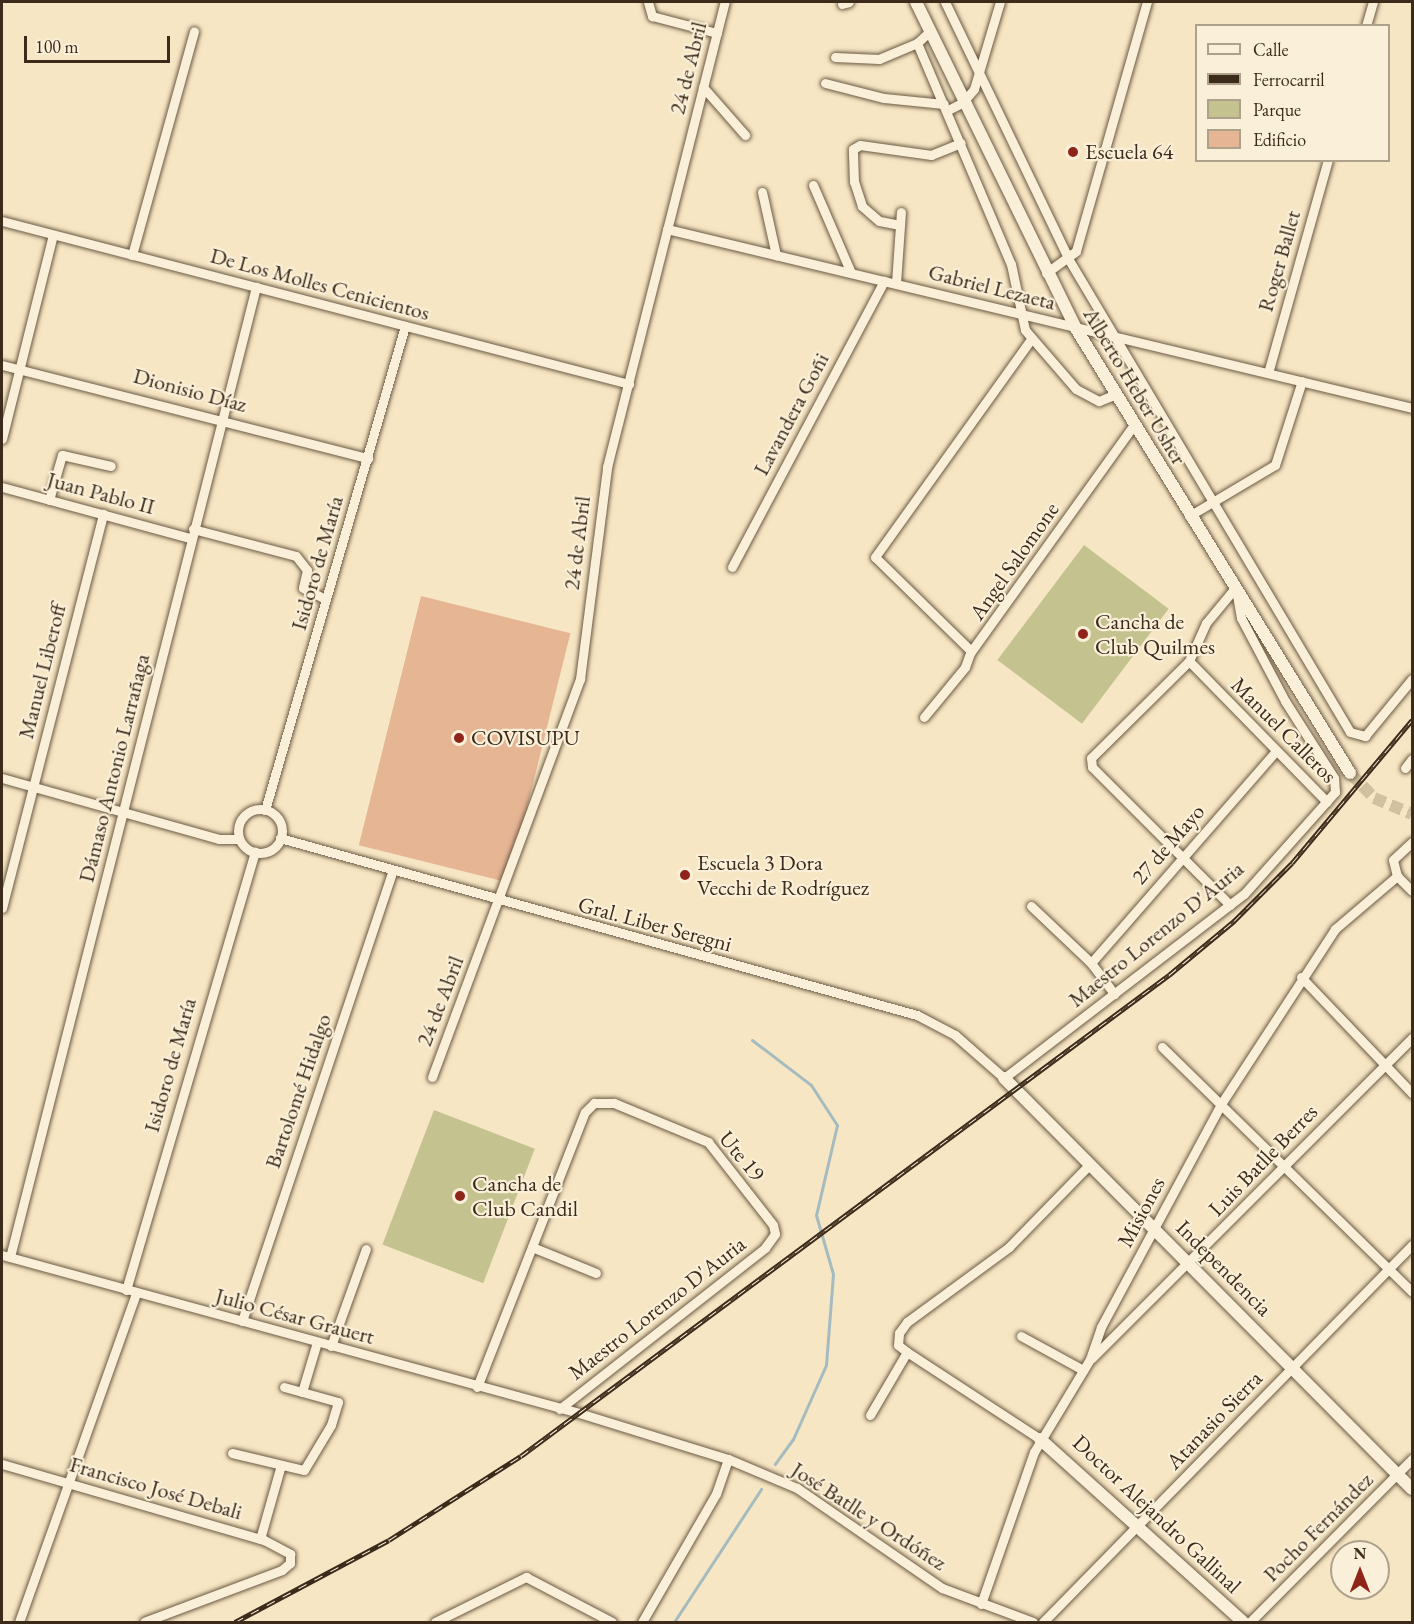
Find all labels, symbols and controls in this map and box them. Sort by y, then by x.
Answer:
street label: 24 de Abril [664,19,712,117]
scale bar [27,24,172,62]
legend [1195,24,1390,162]
text: 100 m [35,35,79,58]
text: Calle [1253,38,1289,61]
text: Ferrocarril [1253,68,1325,91]
text: Parque [1253,98,1301,121]
text: Edificio [1253,128,1306,151]
place label: Escuela 64 [1085,139,1173,165]
marker: Escuela 64 [1066,145,1080,159]
street label: Roger Ballet [1252,207,1306,315]
street label: De Los Molles Cenicientos [207,242,433,326]
street label: Gabriel Lezaeta [926,258,1058,316]
street label: Alberto Heber Usher [1078,303,1192,469]
street label: Lavandera Goñi [748,348,834,480]
street label: Dionisio Díaz [130,362,250,418]
street label: Juan Pablo II [44,466,158,520]
street label: Isidoro de María [285,493,349,633]
street label: 24 de Abril [558,495,596,591]
street label: Angel Salomone [964,497,1064,625]
street label: Manuel Liberoff [12,601,72,741]
place label: Cancha de Club Quilmes [1095,608,1215,660]
marker: Cancha de Club Quilmes [1076,627,1090,641]
street label: Dámaso Antonio Larrañaga [73,651,155,885]
street label: Manuel Calleros [1226,672,1342,788]
place label: COVISUPU [471,725,580,751]
marker: COVISUPU [452,731,466,745]
street label: 27 de Mayo [1126,799,1210,889]
place label: Escuela 3 Dora Vecchi de Rodríguez [697,849,869,900]
street label: Maestro Lorenzo D'Auria [1063,855,1249,1013]
marker: Escuela 3 Dora Vecchi de Rodríguez [678,868,692,882]
street label: Gral. Liber Seregni [575,891,735,957]
street label: 24 de Abril [411,952,469,1050]
street label: Isidoro de María [138,995,202,1135]
street label: Bartolomé Hidalgo [259,1010,337,1172]
street label: Luis Batlle Berres [1203,1099,1323,1221]
street label: Ute 19 [713,1126,771,1186]
place label: Cancha de Club Candil [472,1170,578,1222]
street label: Misiones [1112,1172,1170,1252]
marker: Cancha de Club Candil [453,1189,467,1203]
street label: Independencia [1171,1215,1277,1321]
street label: Maestro Lorenzo D'Auria [563,1231,751,1385]
street label: Julio César Grauert [213,1282,377,1350]
street label: Atanasio Sierra [1160,1365,1268,1475]
street label: Doctor Alejandro Gallinal [1067,1429,1247,1599]
street label: Francisco José Debali [67,1451,245,1525]
street label: José Batlle y Ordóñez [787,1456,951,1576]
street label: Pocho Fernández [1258,1467,1378,1587]
north arrow [1330,1540,1390,1600]
text: N [1354,1543,1366,1564]

